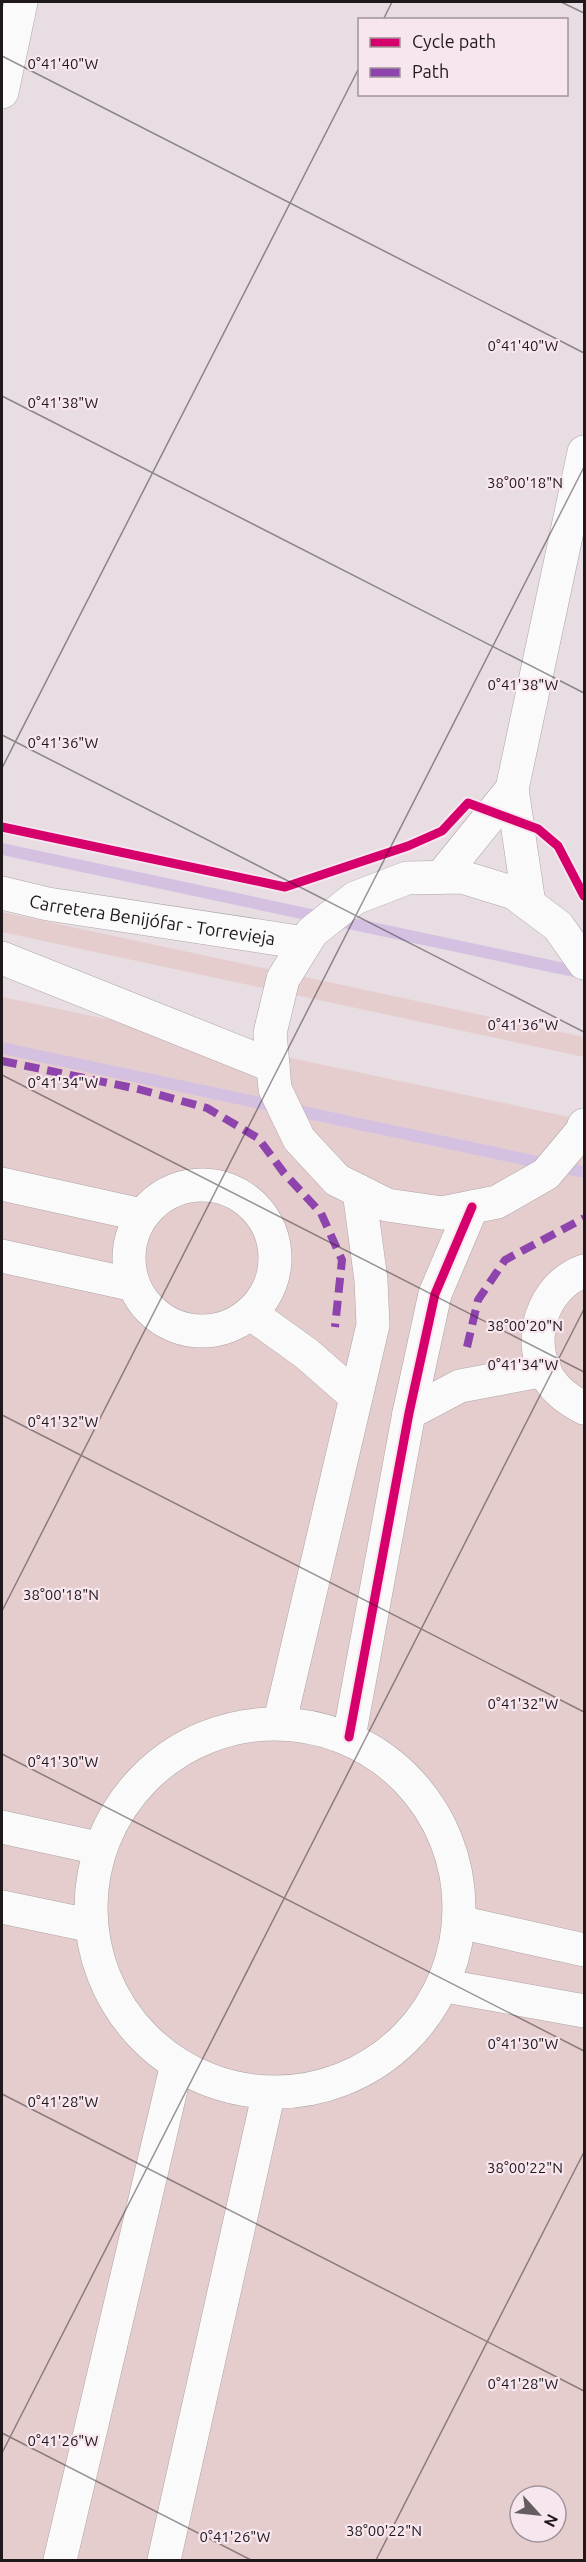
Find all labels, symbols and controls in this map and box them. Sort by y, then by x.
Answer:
legend [358,18,568,96]
text: Cycle path [412,31,496,51]
text: 0°41'40"W [28,55,99,72]
text: Path [412,61,449,81]
text: 0°41'40"W [488,337,559,354]
text: 0°41'38"W [28,394,99,411]
text: 38°00'18"N [487,474,563,491]
text: 0°41'38"W [488,676,559,693]
text: 0°41'36"W [28,734,99,751]
street label: Carretera Benijófar - Torrevieja [28,890,277,948]
text: 0°41'36"W [488,1016,559,1033]
text: 0°41'34"W [28,1074,99,1091]
text: 38°00'20"N [487,1317,563,1334]
text: 0°41'34"W [488,1356,559,1373]
text: 0°41'32"W [28,1413,99,1430]
text: 38°00'18"N [23,1586,99,1603]
text: 0°41'32"W [488,1695,559,1712]
text: 0°41'30"W [28,1753,99,1770]
text: 0°41'30"W [488,2035,559,2052]
text: 0°41'28"W [28,2093,99,2110]
text: 38°00'22"N [487,2159,563,2176]
text: 0°41'28"W [488,2375,559,2392]
text: 0°41'26"W [28,2432,99,2449]
north arrow [508,2484,568,2544]
text: N [541,2511,562,2530]
text: 38°00'22"N [346,2522,422,2539]
text: 0°41'26"W [200,2528,271,2545]

